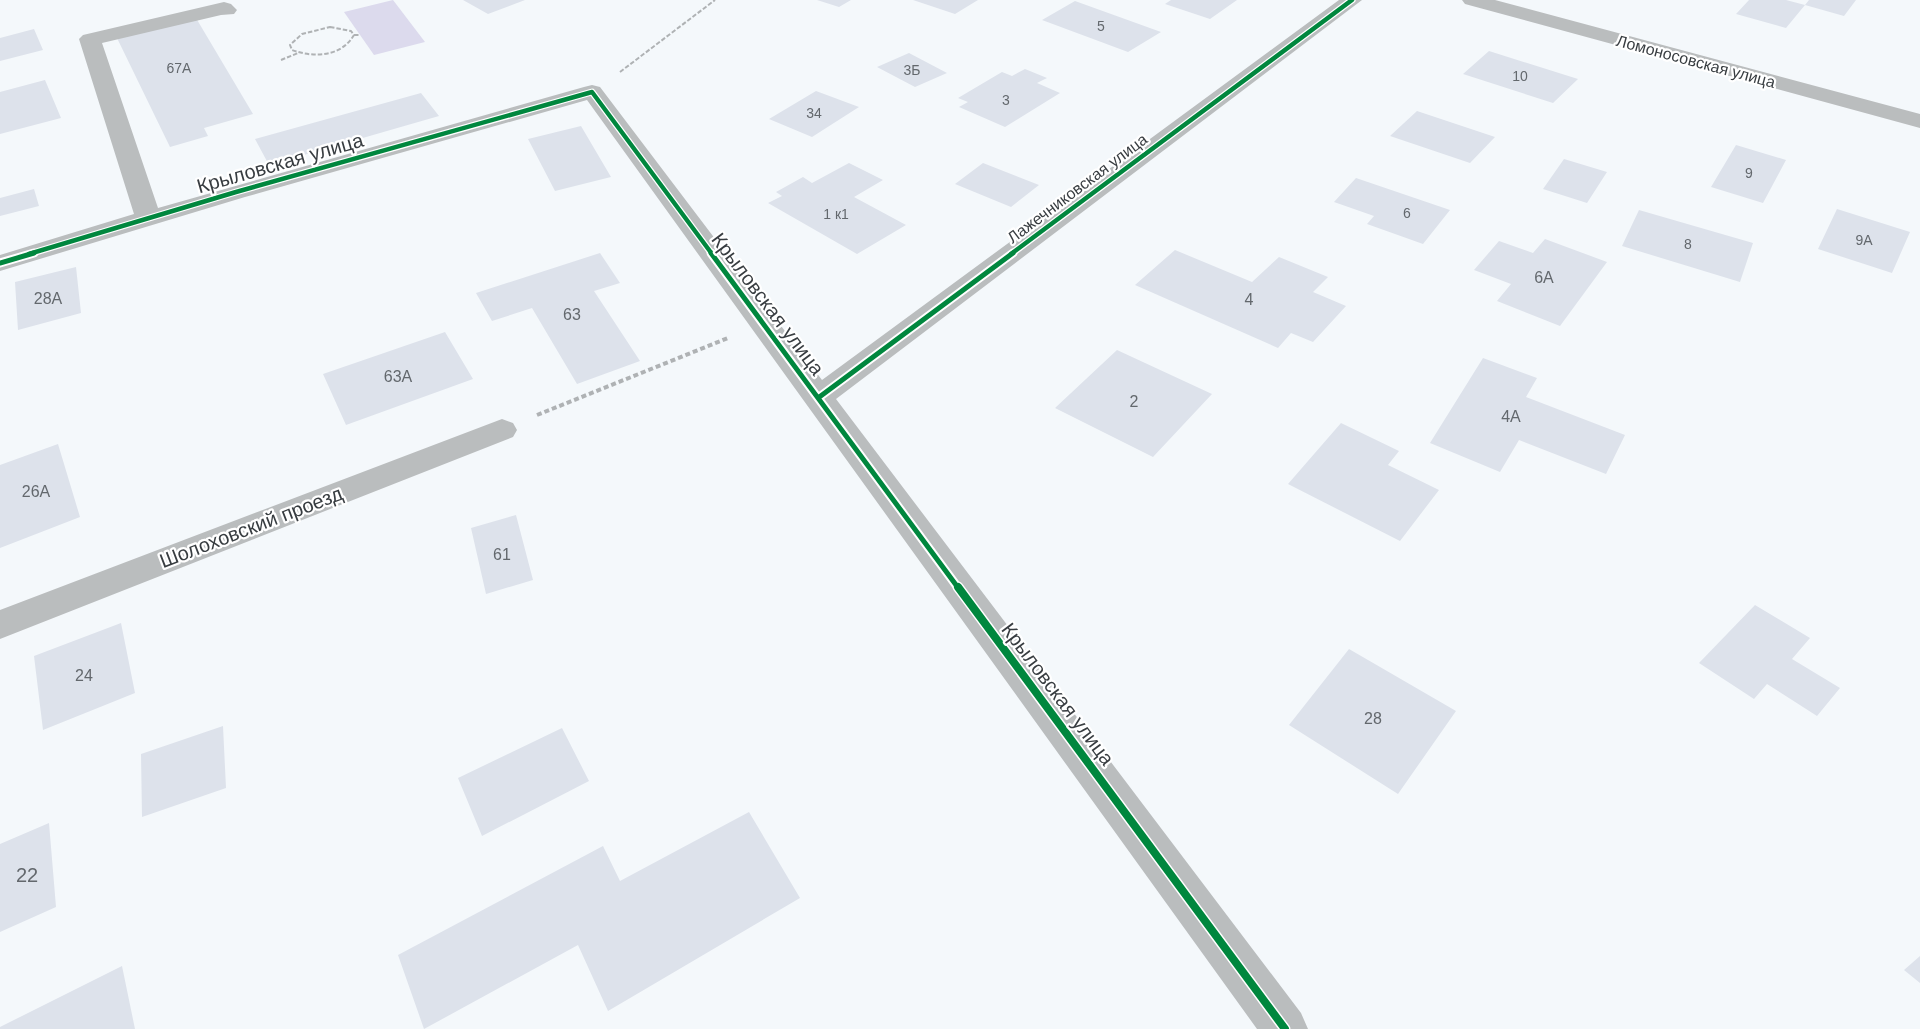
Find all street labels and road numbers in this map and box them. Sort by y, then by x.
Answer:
street label: Ломоносовская улица [1615,32,1777,91]
street label: Крыловская улица [194,128,367,197]
street label: Лажечниковская улица [1004,130,1151,246]
street label: Крыловская улица [707,229,829,380]
street label: Шолоховский проезд [157,482,346,572]
street label: Крыловская улица [997,619,1119,770]

